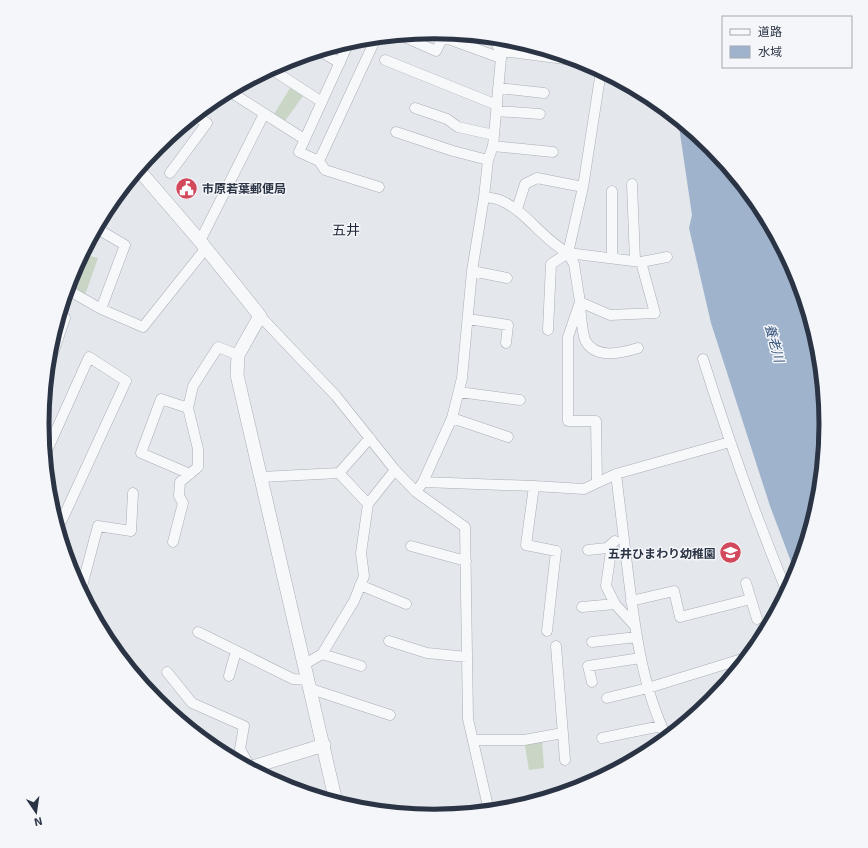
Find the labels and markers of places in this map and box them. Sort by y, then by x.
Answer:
public building icon: 市原若葉郵便局 [174,175,200,201]
place label: 市原若葉郵便局 [202,181,286,195]
school or university icon: 五井ひまわり幼稚園 [718,540,744,566]
place label: 五井ひまわり幼稚園 [608,546,716,560]

